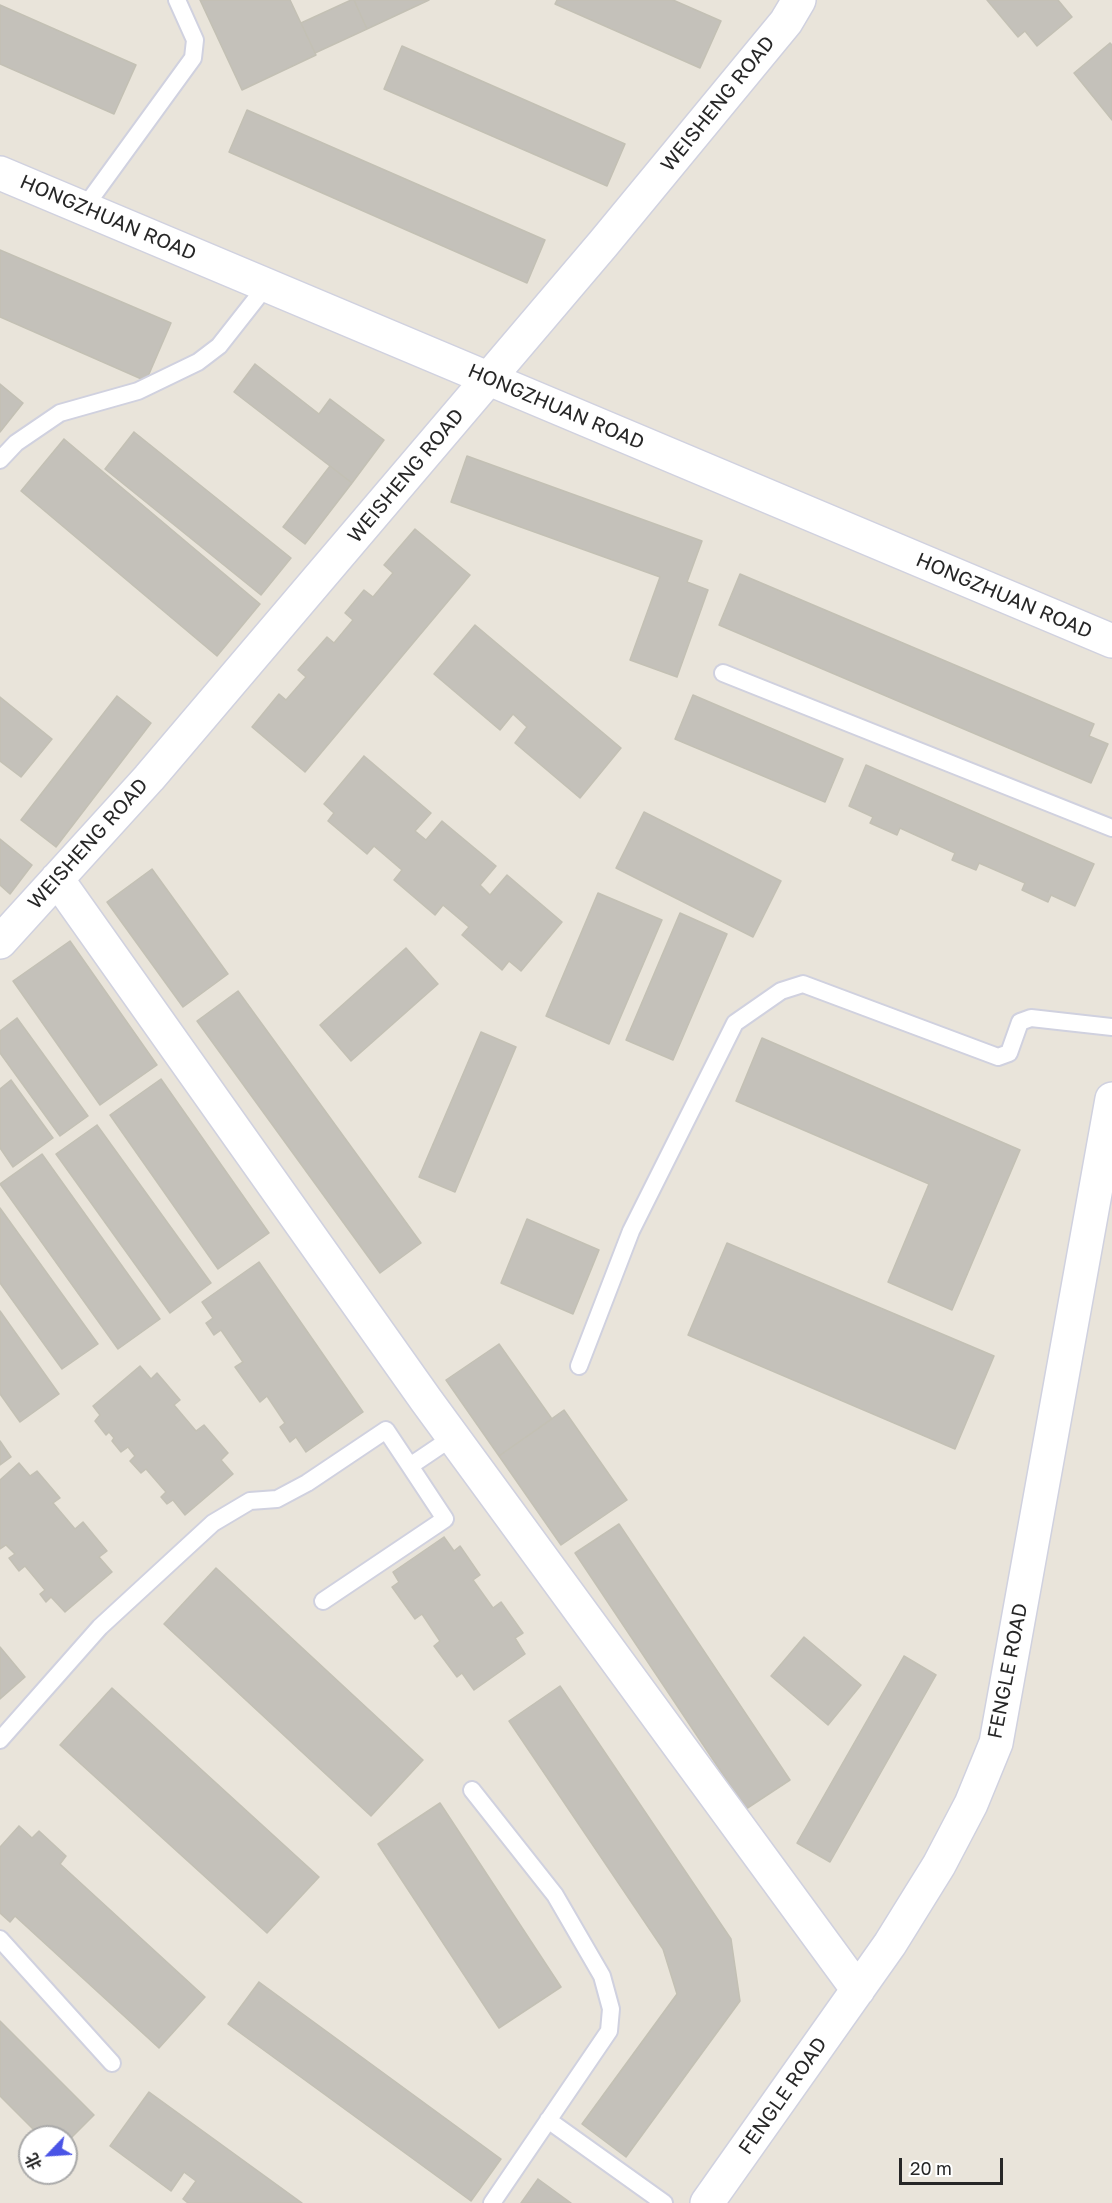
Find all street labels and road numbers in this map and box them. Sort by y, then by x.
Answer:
street label: WEISHENG ROAD [656,31,780,177]
street label: HONGZHUAN ROAD [16,170,200,266]
street label: HONGZHUAN ROAD [464,359,648,455]
street label: WEISHENG ROAD [343,404,469,548]
street label: HONGZHUAN ROAD [912,548,1096,644]
street label: WEISHENG ROAD [23,774,153,914]
street label: FENGLE ROAD [983,1601,1033,1741]
street label: FENGLE ROAD [734,2033,832,2159]

